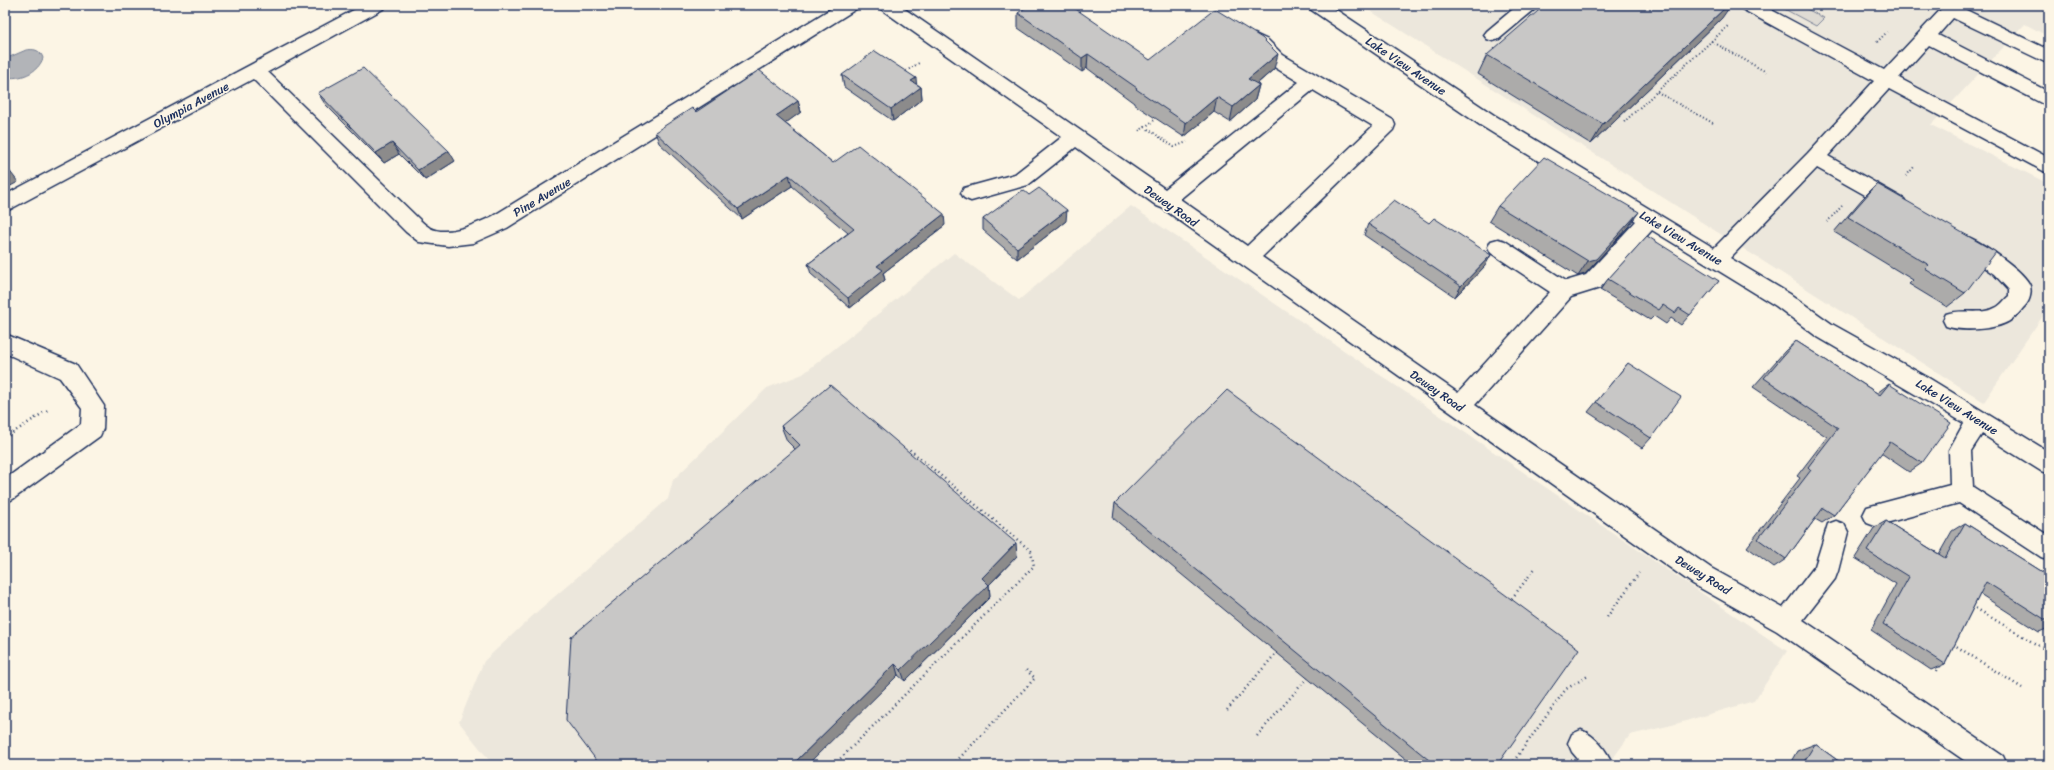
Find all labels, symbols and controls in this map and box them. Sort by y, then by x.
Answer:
street label: Lake View Avenue [1361,31,1451,101]
street label: Olympia Avenue [149,76,233,134]
street label: Pine Avenue [509,171,575,223]
street label: Dewey Road [1139,179,1204,233]
street label: Lake View Avenue [1635,204,1727,272]
street label: Dewey Road [1405,364,1470,418]
street label: Lake View Avenue [1911,373,2003,441]
street label: Dewey Road [1671,549,1736,601]

